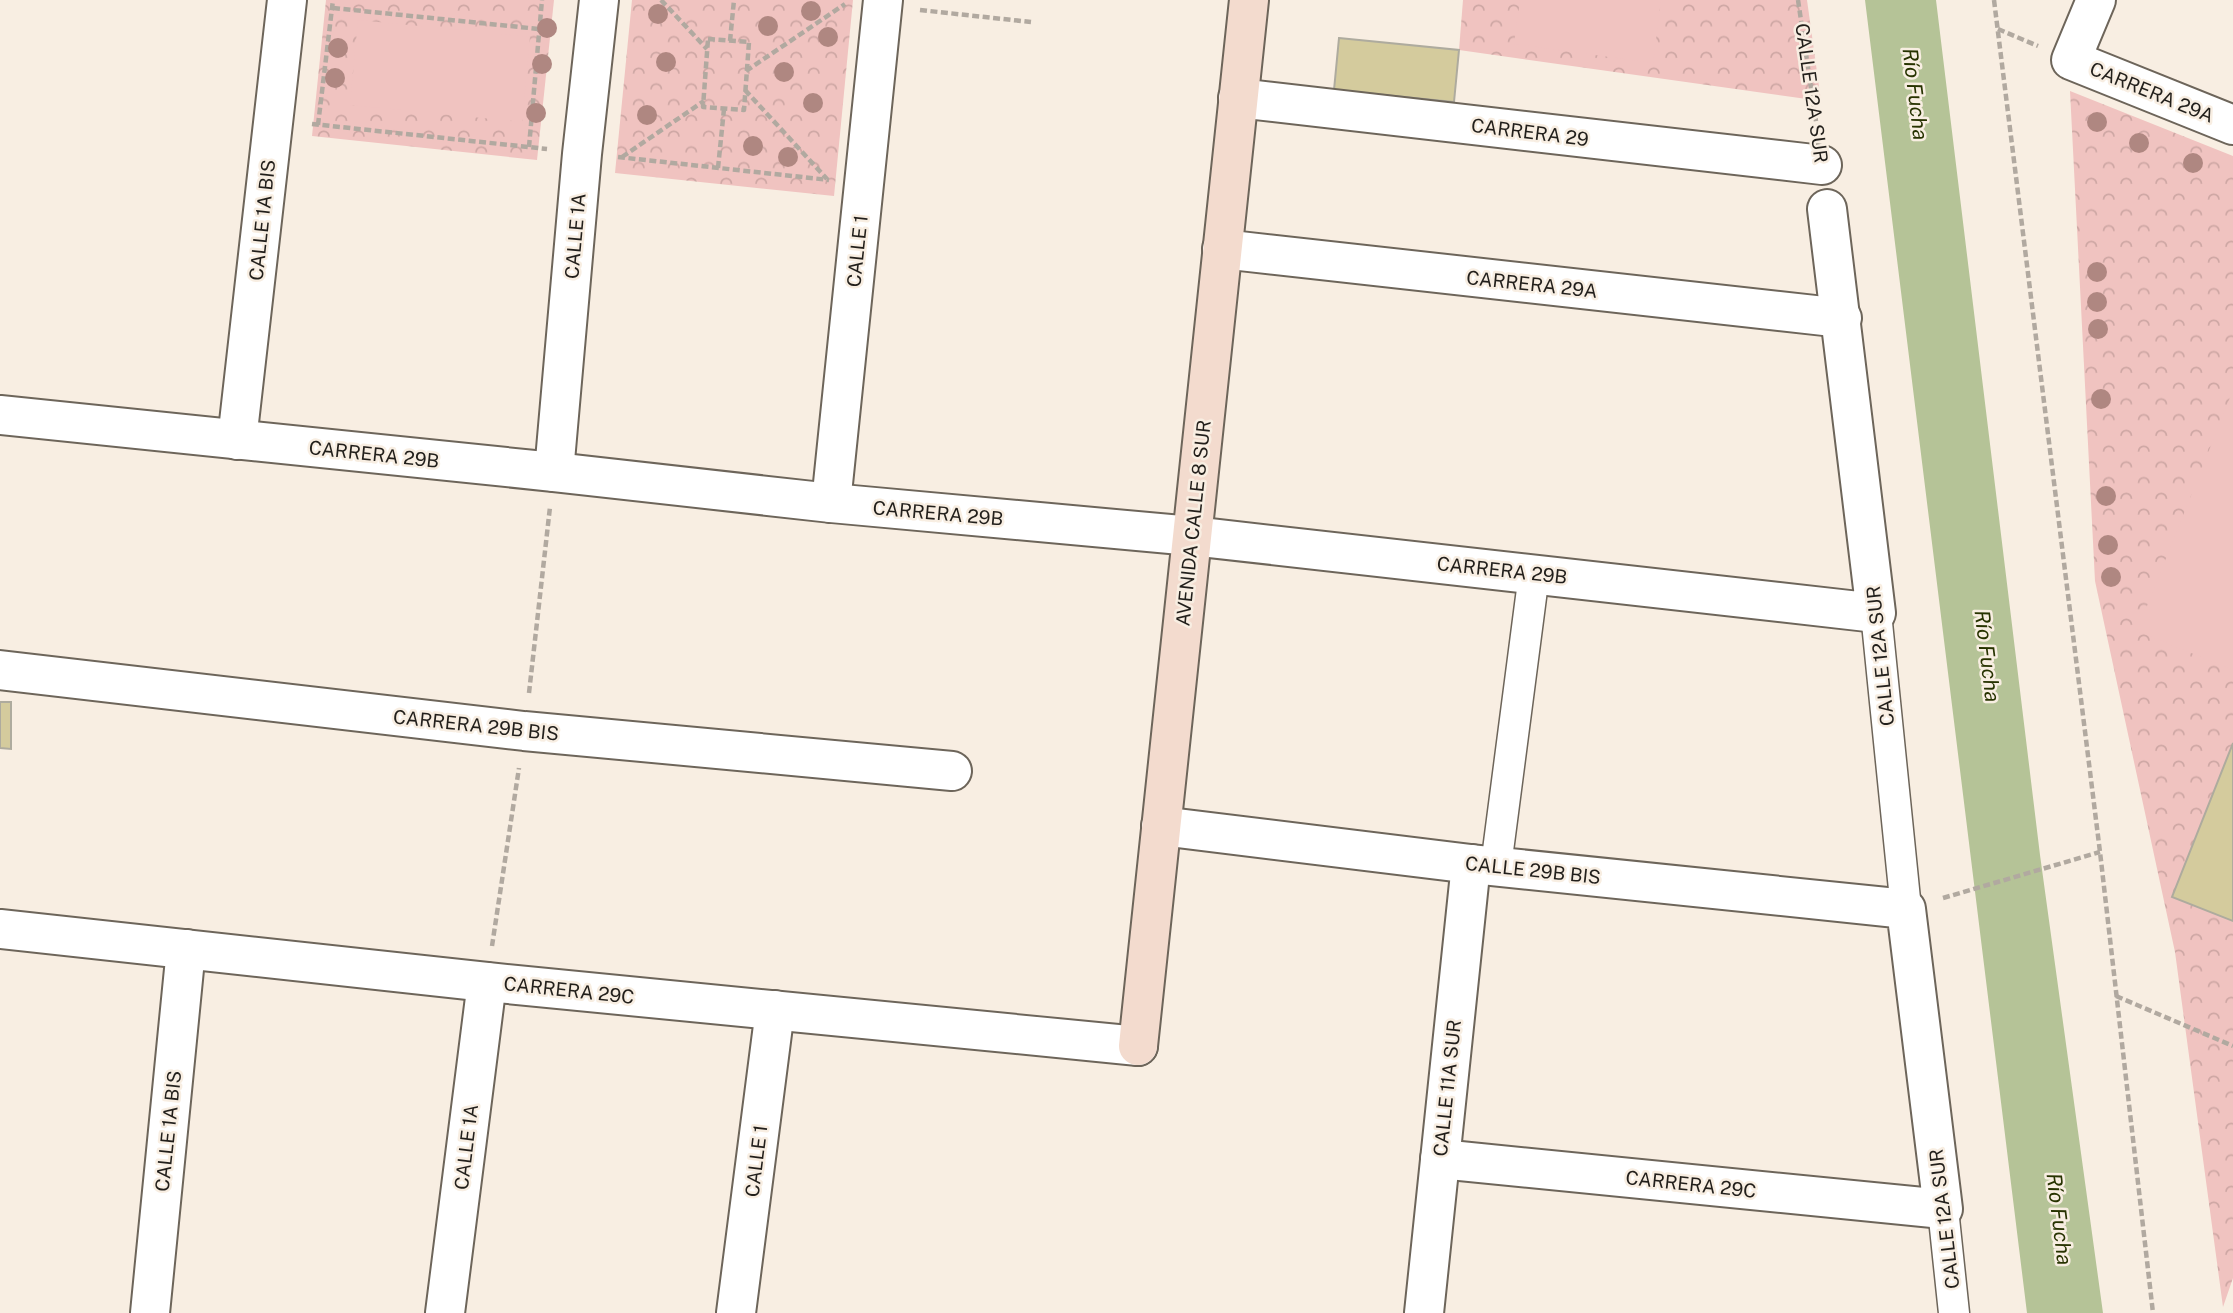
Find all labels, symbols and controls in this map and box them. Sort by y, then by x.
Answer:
street label: CALLE 12A SUR [1791,22,1833,164]
water label: Río Fucha [1897,46,1934,141]
street label: CARRERA 29A [2087,57,2217,127]
street label: CARRERA 29 [1470,114,1590,150]
street label: CALLE 1A BIS [245,158,279,282]
street label: CALLE 1A [560,192,590,280]
street label: CALLE 1 [842,214,872,288]
street label: CARRERA 29A [1465,266,1599,302]
street label: AVENIDA CALLE 8 SUR [1171,419,1215,627]
street label: CARRERA 29B [308,436,440,472]
street label: CARRERA 29B [872,496,1004,530]
street label: CARRERA 29B [1436,552,1568,588]
street label: CALLE 12A SUR [1862,585,1898,727]
water label: Río Fucha [1969,608,2006,703]
street label: CARRERA 29B BIS [392,705,560,745]
street label: CALLE 29B BIS [1464,852,1602,888]
street label: CARRERA 29C [503,972,635,1008]
street label: CALLE 11A SUR [1429,1019,1465,1157]
street label: CALLE 1A BIS [151,1069,185,1193]
street label: CALLE 1A [450,1103,482,1191]
street label: CALLE 1 [741,1124,771,1198]
street label: CALLE 12A SUR [1925,1148,1963,1290]
street label: CARRERA 29C [1625,1166,1757,1202]
water label: Río Fucha [2041,1171,2078,1266]

